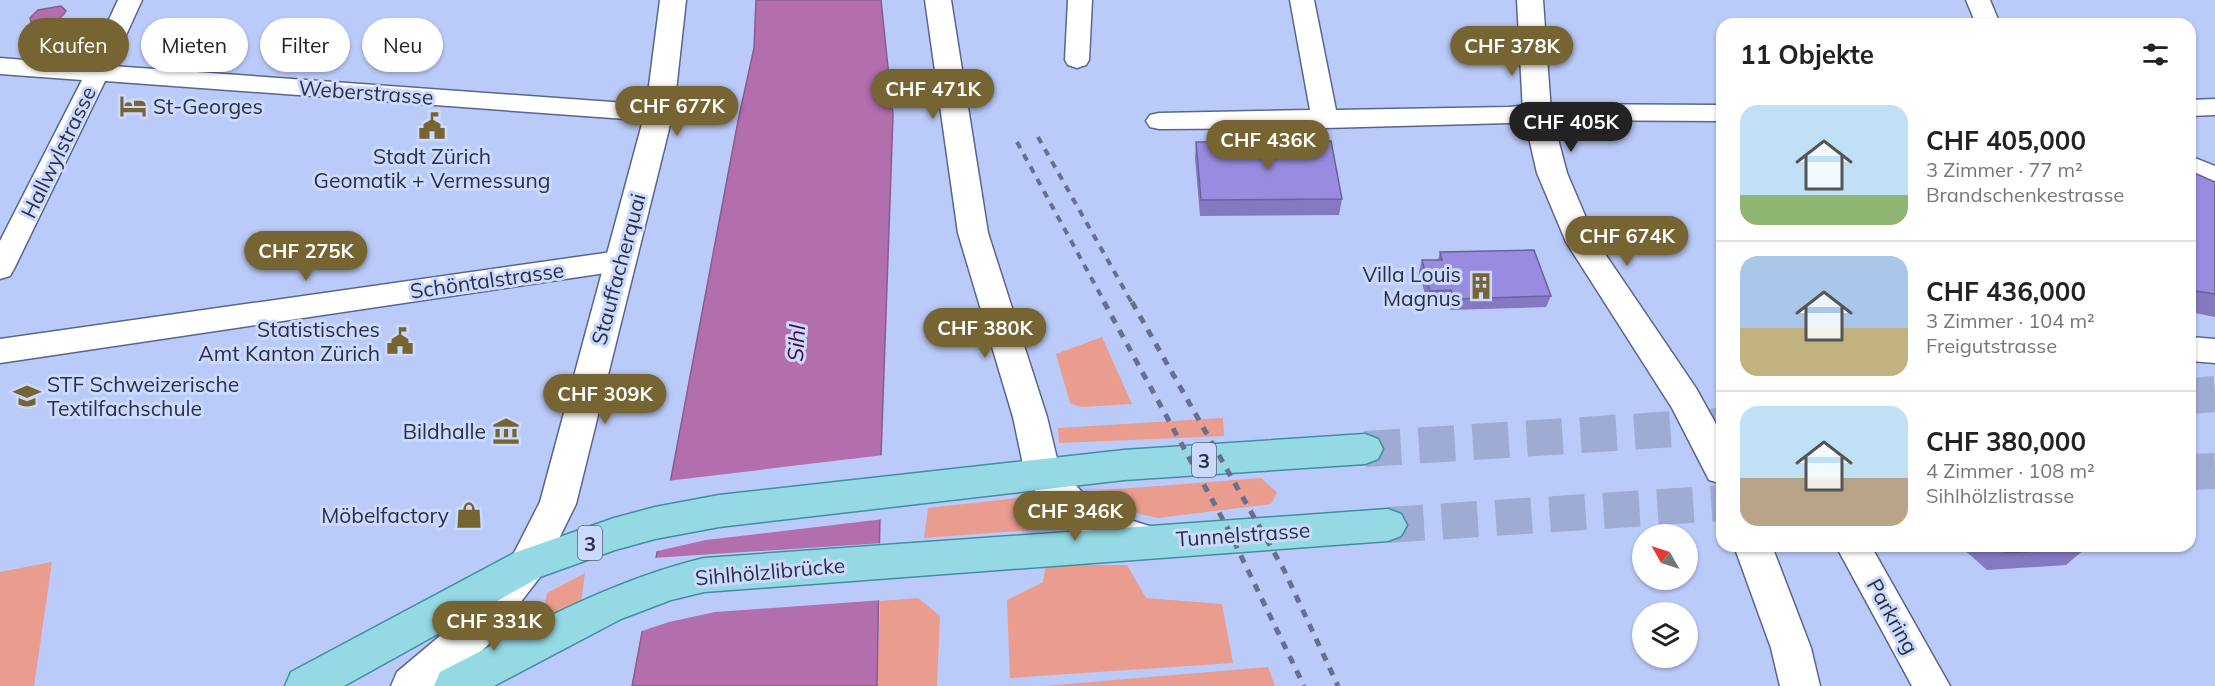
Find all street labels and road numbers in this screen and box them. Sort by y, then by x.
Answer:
street label: Weberstrasse [298,74,434,110]
street label: Hallwylstrasse [15,82,101,222]
street label: Stauffacherquai [585,191,651,347]
street label: Schöntalstrasse [408,256,566,304]
road number: 3 [1192,443,1216,477]
street label: Tunnelstrasse [1175,516,1311,552]
road number: 3 [578,526,602,560]
street label: Sihlhölzlibrücke [694,551,846,591]
street label: Parkring [1862,574,1924,658]

